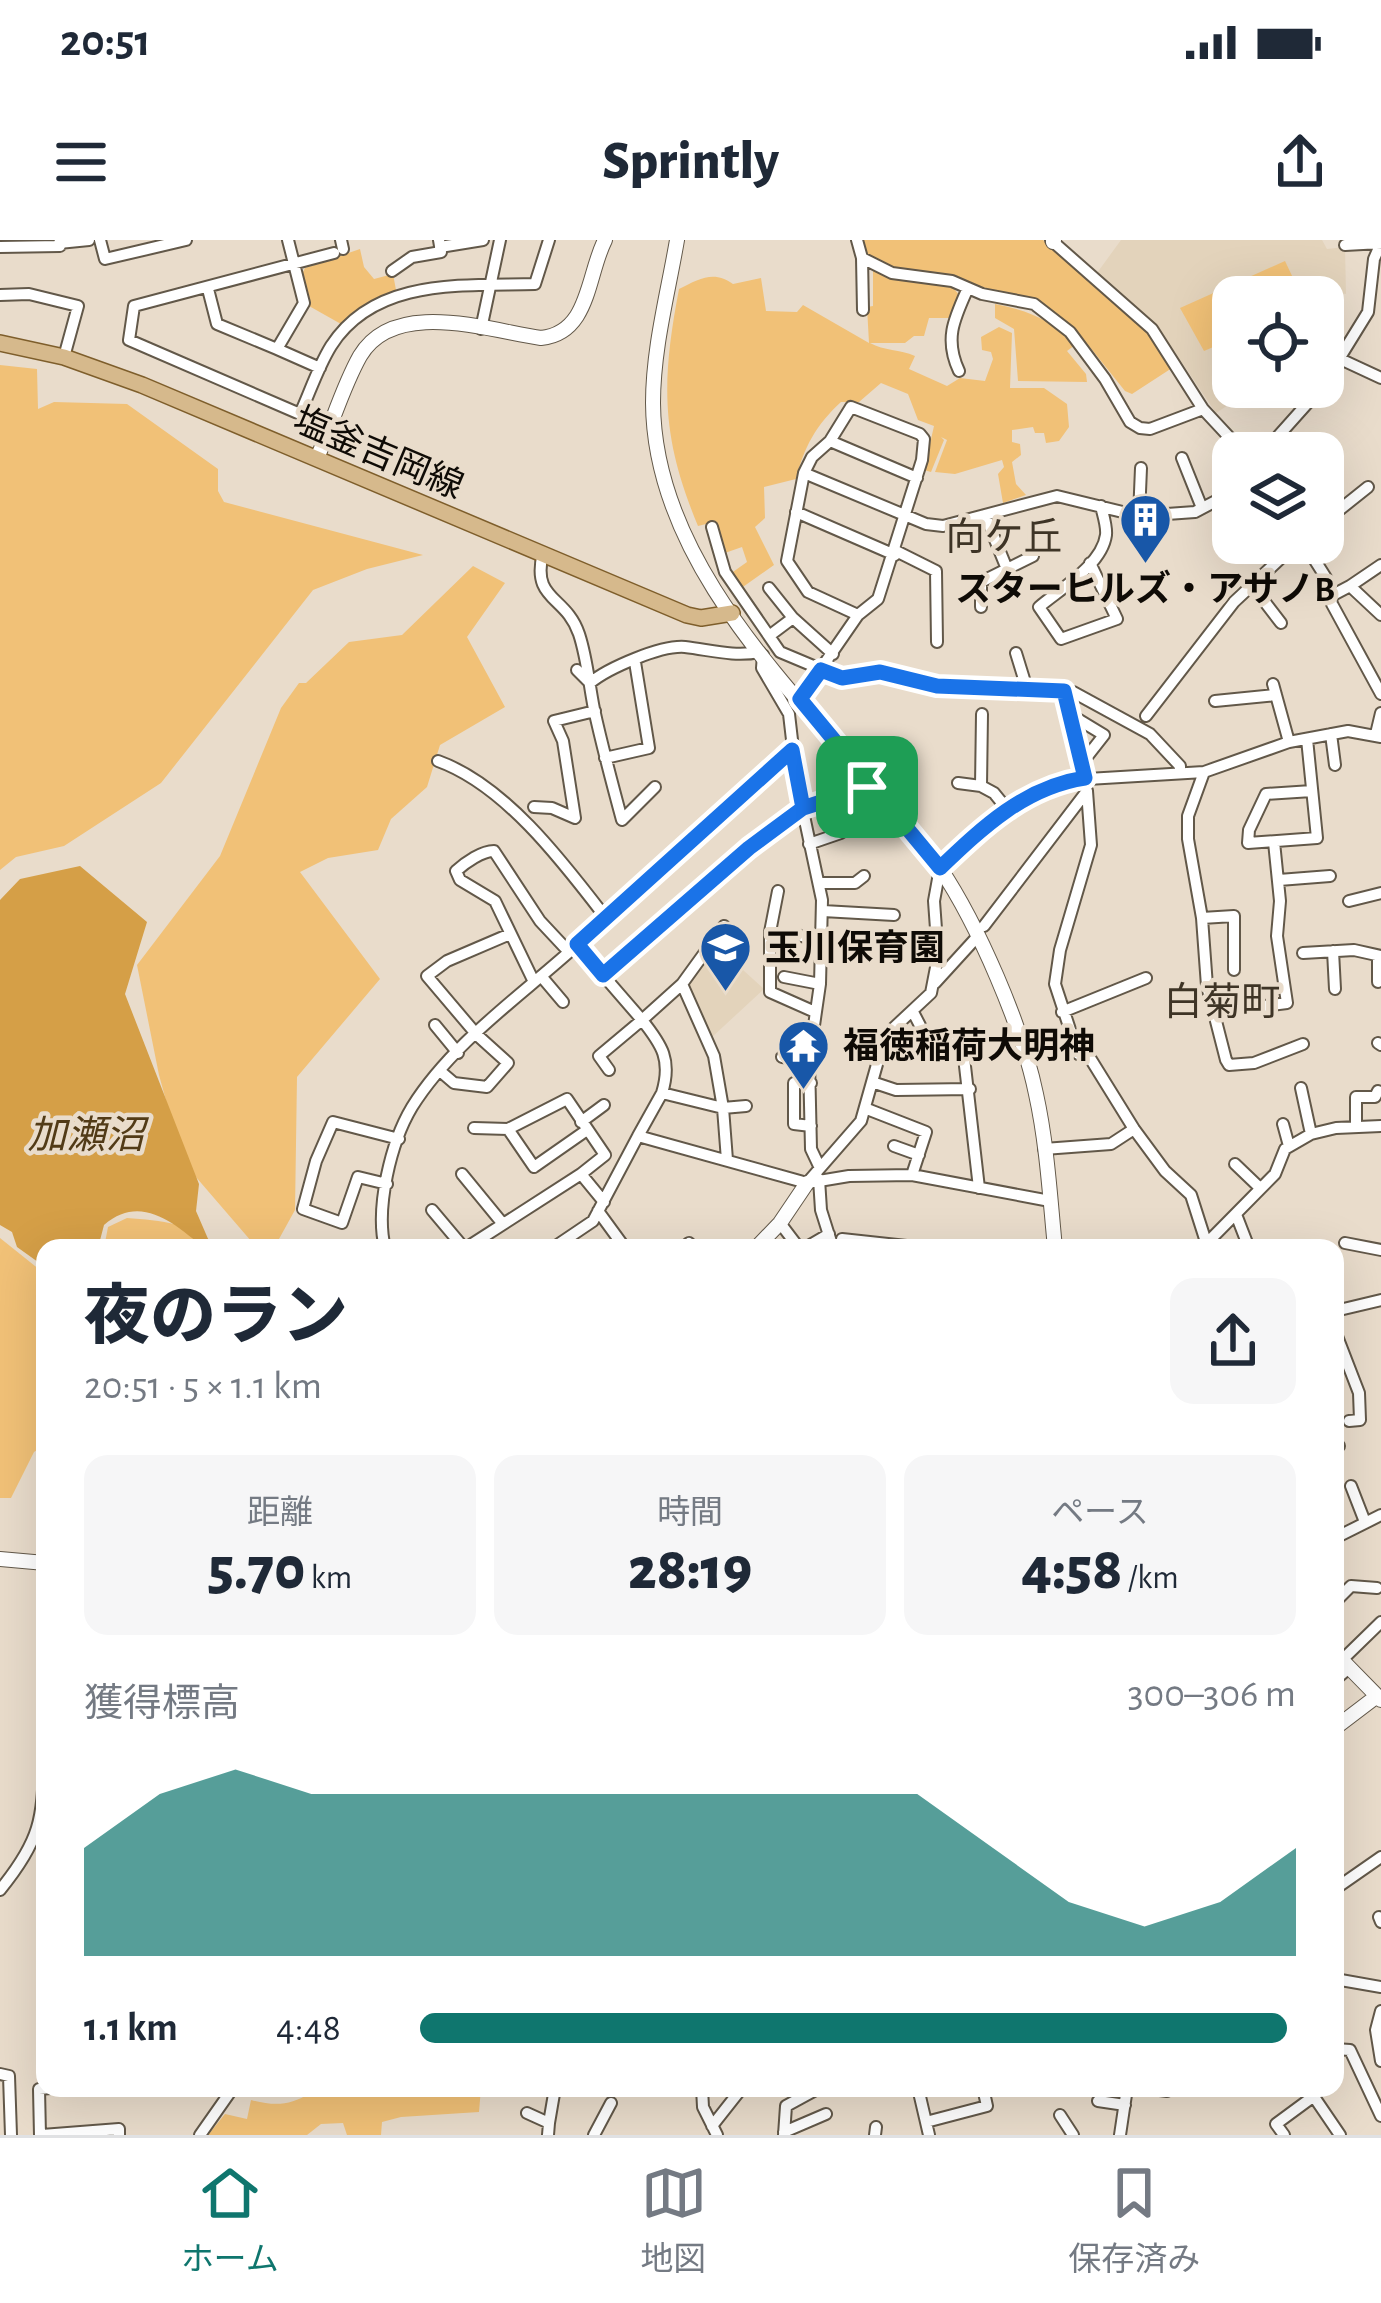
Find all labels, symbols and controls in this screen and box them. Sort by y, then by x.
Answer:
text: 20:51 [60,19,151,64]
icon: menu [48,129,114,195]
icon: share [1267,129,1333,195]
text: Sprintly [602,135,779,189]
map controls [1212,276,1344,564]
button: locate [1212,276,1344,408]
street label: 塩釜吉岡線 [288,400,469,506]
button: layers [1212,432,1344,564]
building icon: スターヒルズ・アサノB [1117,492,1173,566]
district label: 向ケ丘 [945,517,1063,558]
place label: スターヒルズ・アサノB [955,569,1335,608]
pin [816,736,918,838]
icon: arrive [834,754,900,820]
school or university icon: 玉川保育園 [698,919,754,993]
place label: 玉川保育園 [765,929,945,967]
district label: 白菊町 [1163,981,1281,1023]
temple icon: 福徳稲荷大明神 [776,1017,832,1091]
place label: 福徳稲荷大明神 [843,1027,1095,1065]
water label: 加瀬沼 [27,1115,149,1156]
button: share [1170,1278,1296,1404]
text: 夜のラン [84,1285,348,1351]
text: 20:51 · 5 × 1.1 km [84,1367,322,1406]
text: 距離 [247,1497,313,1530]
text: 時間 [657,1497,723,1530]
text: ペース [1051,1497,1149,1530]
text: 5.70 [208,1540,305,1600]
text: 28:19 [628,1540,752,1600]
text: 4:58 [1021,1540,1122,1600]
text: km [305,1562,352,1595]
text: /km [1122,1562,1179,1595]
text: 300–306 m [1128,1675,1296,1714]
text: 獲得標高 [84,1685,240,1724]
text: 1.1 km [84,2009,178,2048]
text: 4:48 [276,2009,341,2048]
tab: ホーム [181,2160,279,2281]
tab: 地図 [641,2160,707,2281]
tab: 保存済み [1068,2160,1200,2281]

